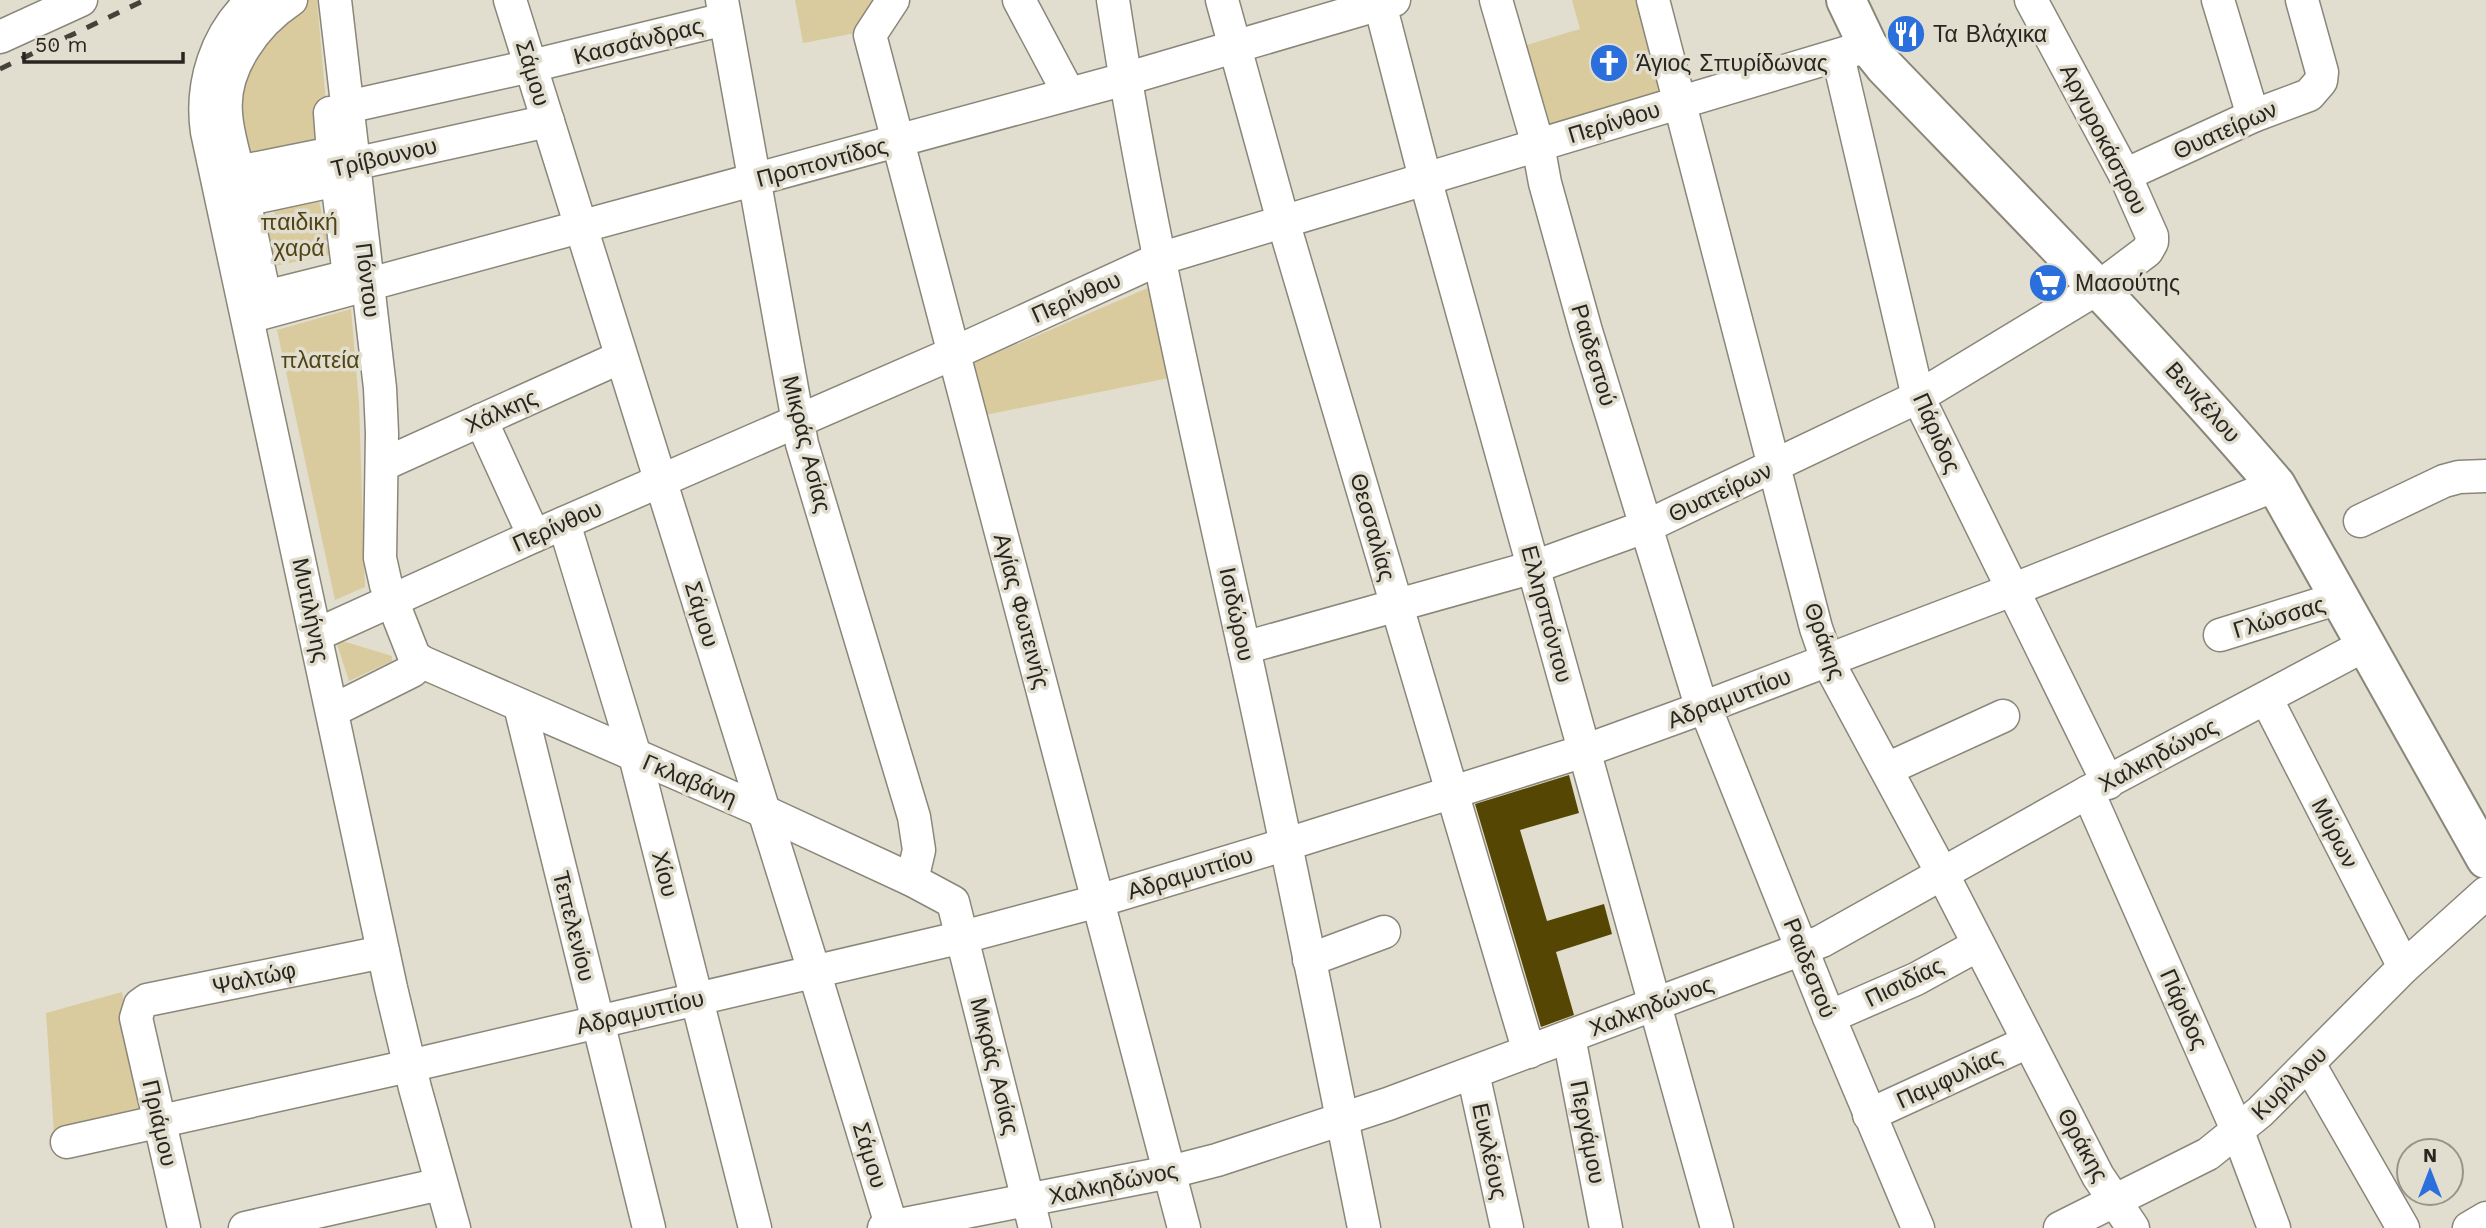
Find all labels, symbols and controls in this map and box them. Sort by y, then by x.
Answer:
street label: Κασσάνδρας [571,12,705,71]
restaurant icon: Τα Βλάχικα [1885,13,1927,55]
scale bar [24,21,184,65]
place label: Τα Βλάχικα [1933,21,2047,48]
text: 50 m [35,32,87,57]
street label: Σάμου [510,37,555,109]
church icon: Άγιος Σπυρίδωνας [1588,42,1630,84]
place label: Άγιος Σπυρίδωνας [1636,50,1828,77]
street label: Αργυροκάστρου [2054,60,2153,219]
street label: Περίνθου [1565,96,1663,149]
street label: Θυατείρων [2169,96,2281,165]
street label: Τρίβουνου [329,132,440,183]
street label: Προποντίδος [754,132,891,193]
park label: παιδική χαρά [260,209,338,262]
street label: Πόντου [350,241,385,319]
supermarket icon: Μασούτης [2027,262,2069,304]
street label: Περίνθου [1027,266,1125,329]
place label: Μασούτης [2075,270,2180,297]
street label: Ραιδεστού [1565,301,1622,409]
park label: πλατεία [280,347,360,374]
street label: Βενιζέλου [2159,356,2246,448]
street label: Μικράς Ασίας [776,373,837,515]
street label: Χάλκης [461,384,541,439]
street label: Πάριδος [1907,389,1966,477]
street label: Θυατείρων [1664,457,1776,528]
street label: Θεσσαλίας [1344,470,1401,584]
street label: Περίνθου [508,495,606,558]
street label: Αγίας Φωτεινής [988,531,1055,692]
street label: Ελλησπόντου [1515,543,1578,686]
street label: Μυτιλήνης [286,556,335,665]
street label: Ισιδώρου [1213,565,1260,663]
street label: Σάμου [679,578,724,650]
street label: Γλώσσας [2230,591,2328,644]
street label: Θράκης [1798,599,1851,683]
street label: Αδραμυττίου [1664,663,1795,734]
street label: Χαλκηδώνος [2094,713,2222,798]
street label: Γκλαβάνη [639,749,741,812]
street label: Μύρων [2306,794,2363,872]
street label: Αδραμυττίου [1124,842,1256,905]
street label: Χίου [646,849,683,900]
street label: Τεπελενίου [547,868,600,984]
street label: Ραιδεστού [1777,914,1842,1022]
street label: Πισιδίας [1861,952,1948,1013]
street label: Ψαλτώφ [210,956,298,1001]
street label: Πάριδος [2154,965,2213,1053]
street label: Χαλκηδώνος [1585,970,1717,1042]
street label: Αδραμυττίου [574,985,707,1040]
street label: Μικράς Ασίας [964,995,1025,1137]
street label: Κυρίλλου [2246,1041,2333,1126]
street label: Παμφυλίας [1892,1042,2006,1115]
street label: Πριάμου [136,1077,183,1169]
street label: Περγάμου [1564,1078,1611,1186]
street label: Ευκλέους [1466,1101,1513,1202]
street label: Θράκης [2051,1104,2114,1187]
street label: Σάμου [847,1119,892,1191]
north arrow [2395,1137,2465,1207]
text: N [2423,1144,2437,1167]
street label: Χαλκηδώνος [1046,1157,1180,1210]

